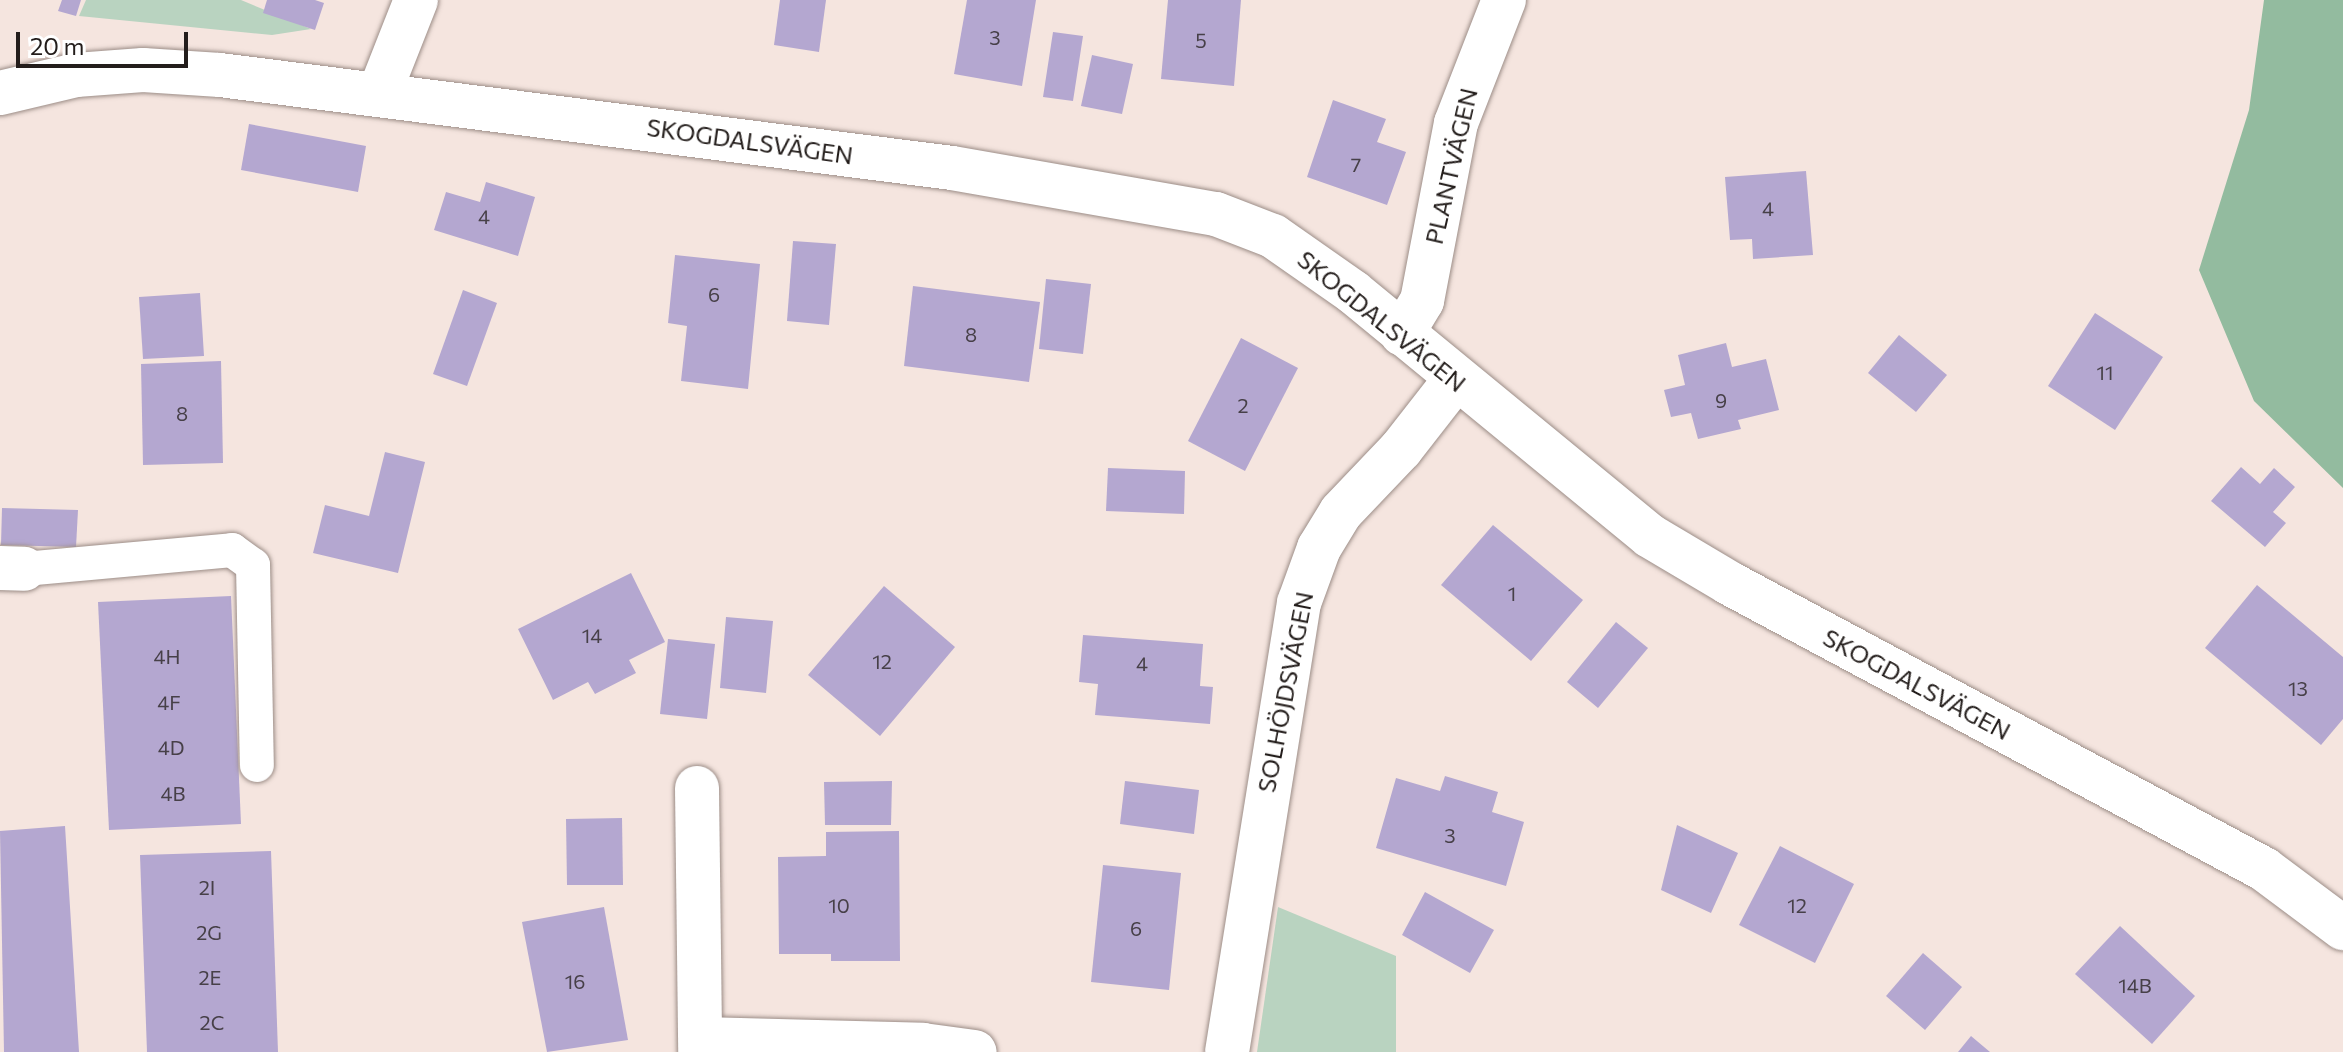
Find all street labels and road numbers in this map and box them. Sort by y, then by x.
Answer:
street label: PLANTVÄGEN [1419,85,1483,247]
street label: SKOGDALSVÄGEN [645,112,855,170]
street label: SKOGDALSVÄGEN [1292,244,1472,398]
street label: SOLHÖJDSVÄGEN [1251,589,1319,795]
street label: SKOGDALSVÄGEN [1818,622,2016,746]

